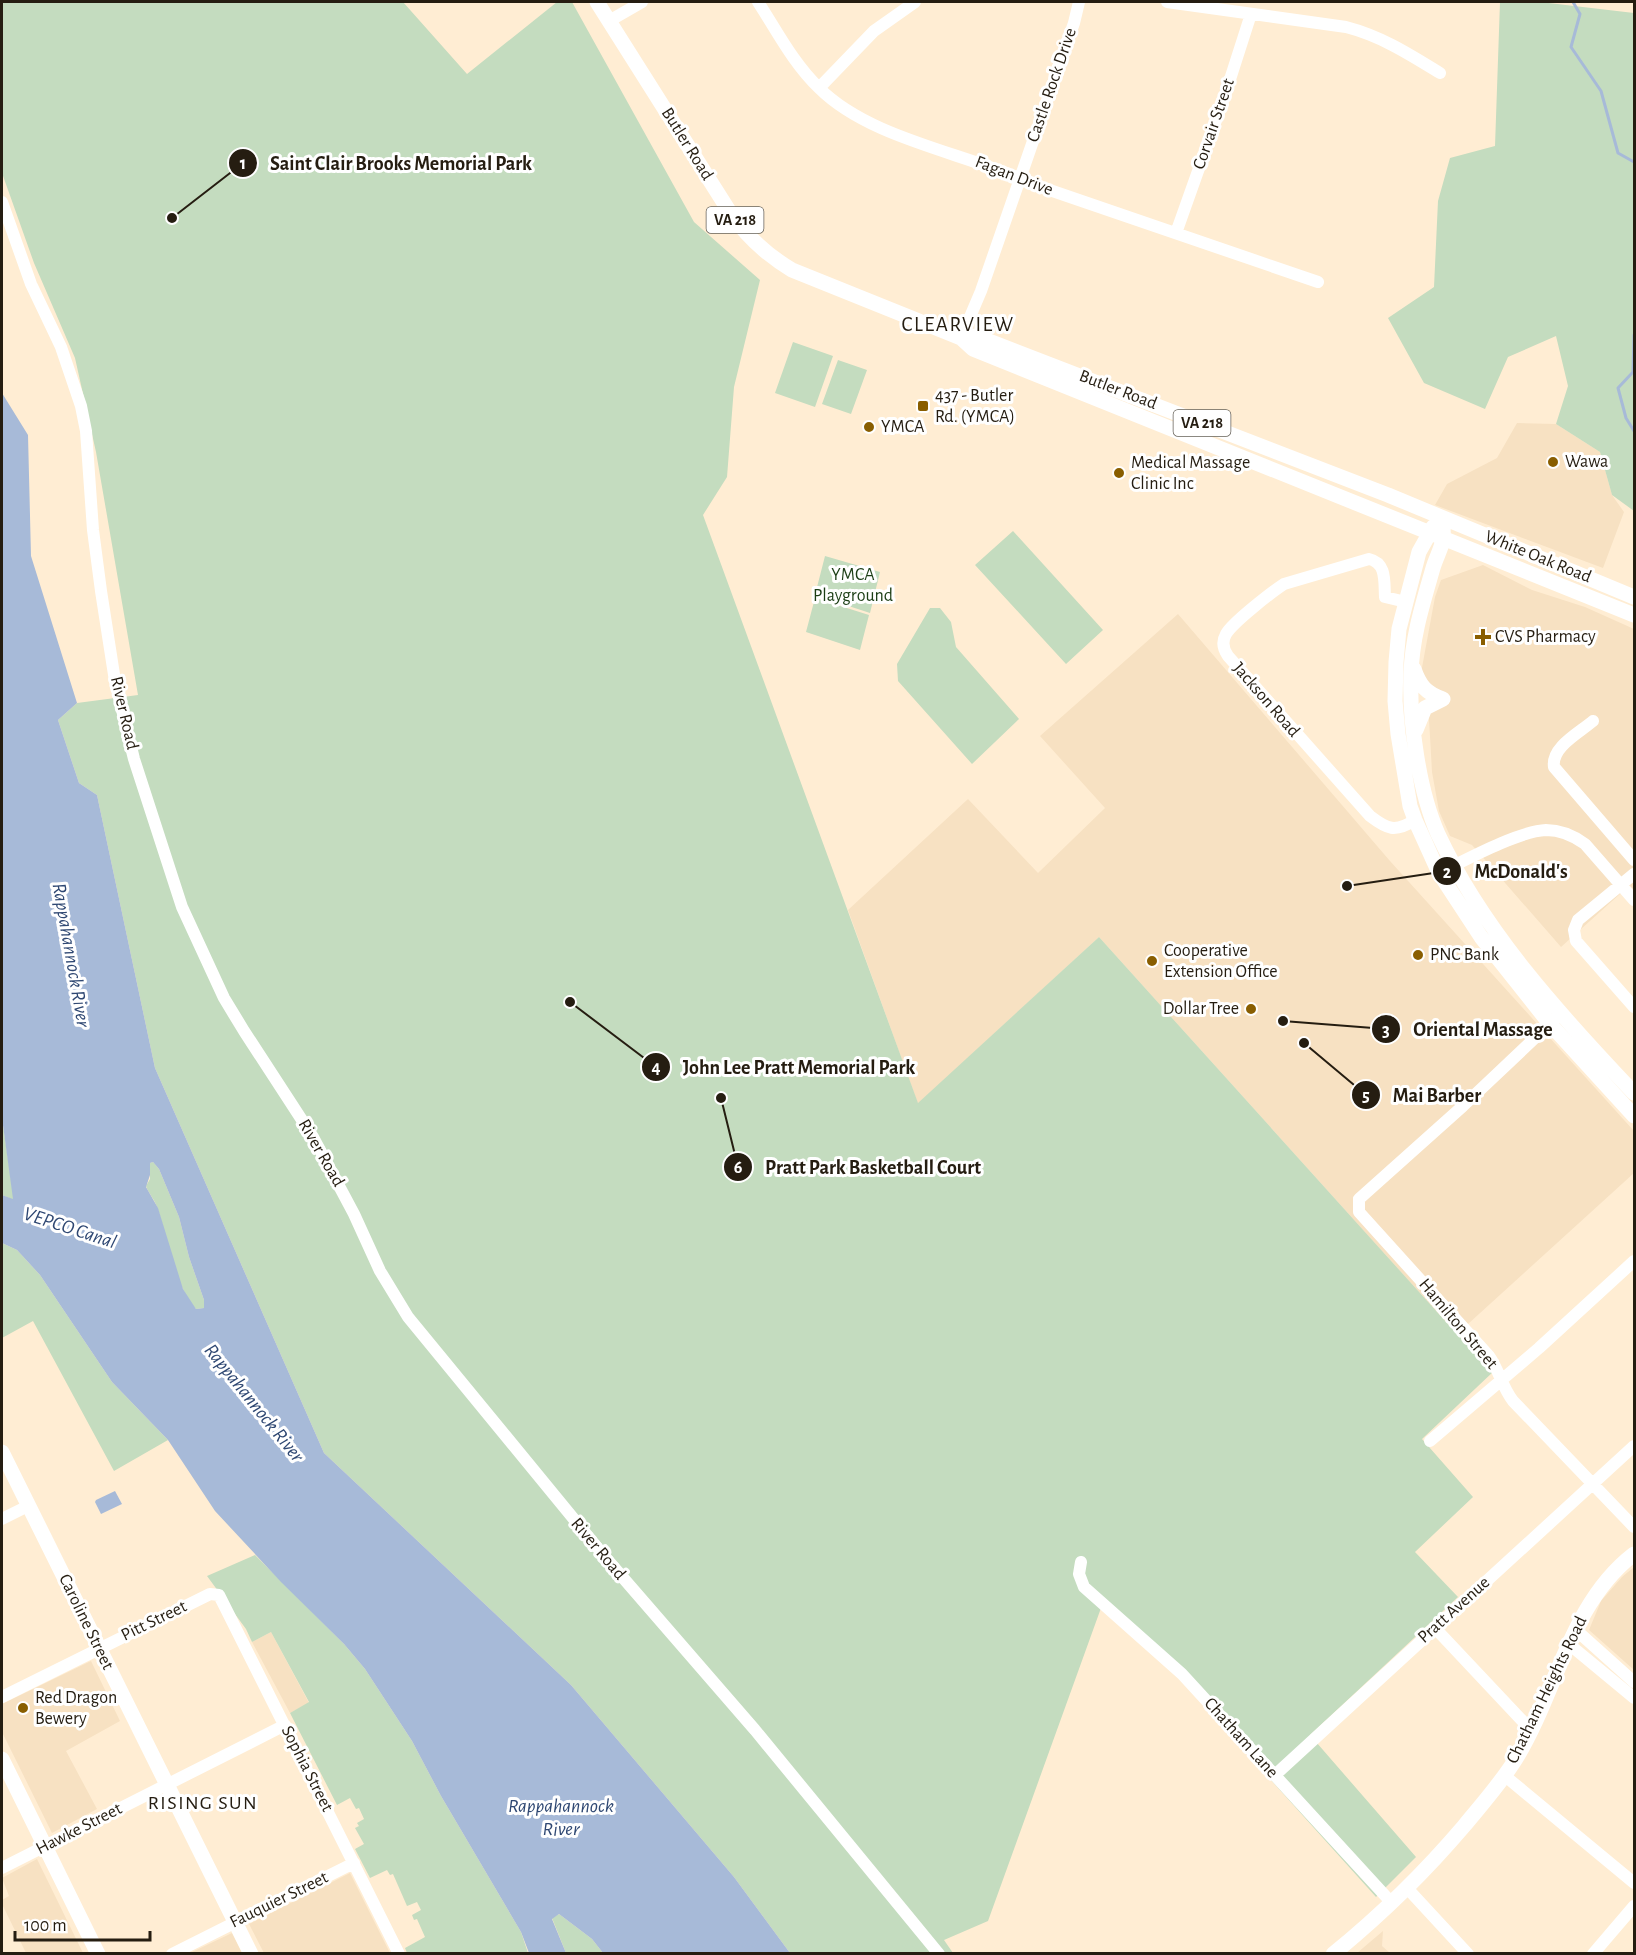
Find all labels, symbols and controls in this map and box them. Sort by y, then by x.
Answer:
street label: Castle Rock Drive [1024,26,1080,144]
street label: Corvair Street [1190,76,1238,172]
street label: Butler Road [658,104,716,184]
callout: Saint Clair Brooks Memorial Park [228,144,544,182]
street label: Fagan Drive [973,153,1055,199]
text: Saint Clair Brooks Memorial Park [270,154,532,174]
text: 1 [240,155,246,173]
road number: VA 218 [706,207,764,233]
district label: CLEARVIEW [902,314,1014,335]
street label: Butler Road [1077,367,1159,413]
place label: 437 - Butler Rd. (YMCA) [935,387,1015,426]
marker: 437 - Butler Rd. (YMCA) [916,399,930,413]
road number: VA 218 [1174,410,1230,436]
place label: YMCA [881,418,925,436]
marker: YMCA [862,420,876,434]
place label: Wawa [1565,453,1608,471]
place label: Medical Massage Clinic Inc [1131,454,1250,493]
marker: Wawa [1546,455,1560,469]
marker: Medical Massage Clinic Inc [1112,466,1126,480]
street label: White Oak Road [1482,527,1594,587]
park label: YMCA Playground [813,566,893,605]
place label: CVS Pharmacy [1495,628,1596,646]
marker: CVS Pharmacy [1476,630,1490,644]
street label: Jackson Road [1229,659,1303,741]
street label: River Road [107,675,141,751]
callout: McDonald's [1432,852,1580,890]
text: McDonald's [1474,862,1568,882]
text: 2 [1443,864,1452,882]
water label: Rappahannock River [49,882,94,1029]
place label: Cooperative Extension Office [1164,942,1278,981]
place label: PNC Bank [1430,946,1500,964]
marker: PNC Bank [1411,948,1425,962]
marker: Cooperative Extension Office [1145,954,1159,968]
place label: Dollar Tree [1163,1000,1239,1018]
marker: Dollar Tree [1244,1002,1258,1016]
callout: Oriental Massage [1371,1010,1565,1048]
text: Oriental Massage [1413,1020,1553,1040]
text: 3 [1382,1022,1390,1040]
callout: John Lee Pratt Memorial Park [641,1048,927,1086]
text: John Lee Pratt Memorial Park [683,1058,915,1078]
text: 4 [651,1059,661,1077]
callout: Mai Barber [1351,1076,1493,1114]
text: Mai Barber [1393,1086,1481,1106]
text: 5 [1362,1087,1370,1105]
street label: River Road [295,1116,347,1190]
callout: Pratt Park Basketball Court [723,1148,992,1186]
text: Pratt Park Basketball Court [765,1158,981,1178]
text: 6 [734,1159,743,1177]
water label: VEPCO Canal [21,1204,119,1252]
street label: Hamilton Street [1415,1275,1501,1373]
water label: Rappahannock River [200,1340,308,1466]
street label: River Road [567,1515,629,1583]
street label: Caroline Street [55,1571,117,1673]
street label: Pratt Avenue [1415,1573,1493,1647]
street label: Pitt Street [118,1597,190,1645]
street label: Chatham Heights Road [1503,1613,1591,1767]
place label: Red Dragon Bewery [35,1689,117,1728]
street label: Chatham Lane [1201,1695,1281,1781]
marker: Red Dragon Bewery [16,1701,30,1715]
street label: Sophia Street [278,1723,336,1815]
district label: RISING SUN [148,1793,258,1813]
water label: Rappahannock River [508,1796,614,1839]
street label: Hawke Street [33,1800,125,1858]
street label: Fauquier Street [227,1868,331,1932]
scale bar [15,1904,150,1942]
text: 100 m [24,1917,67,1935]

